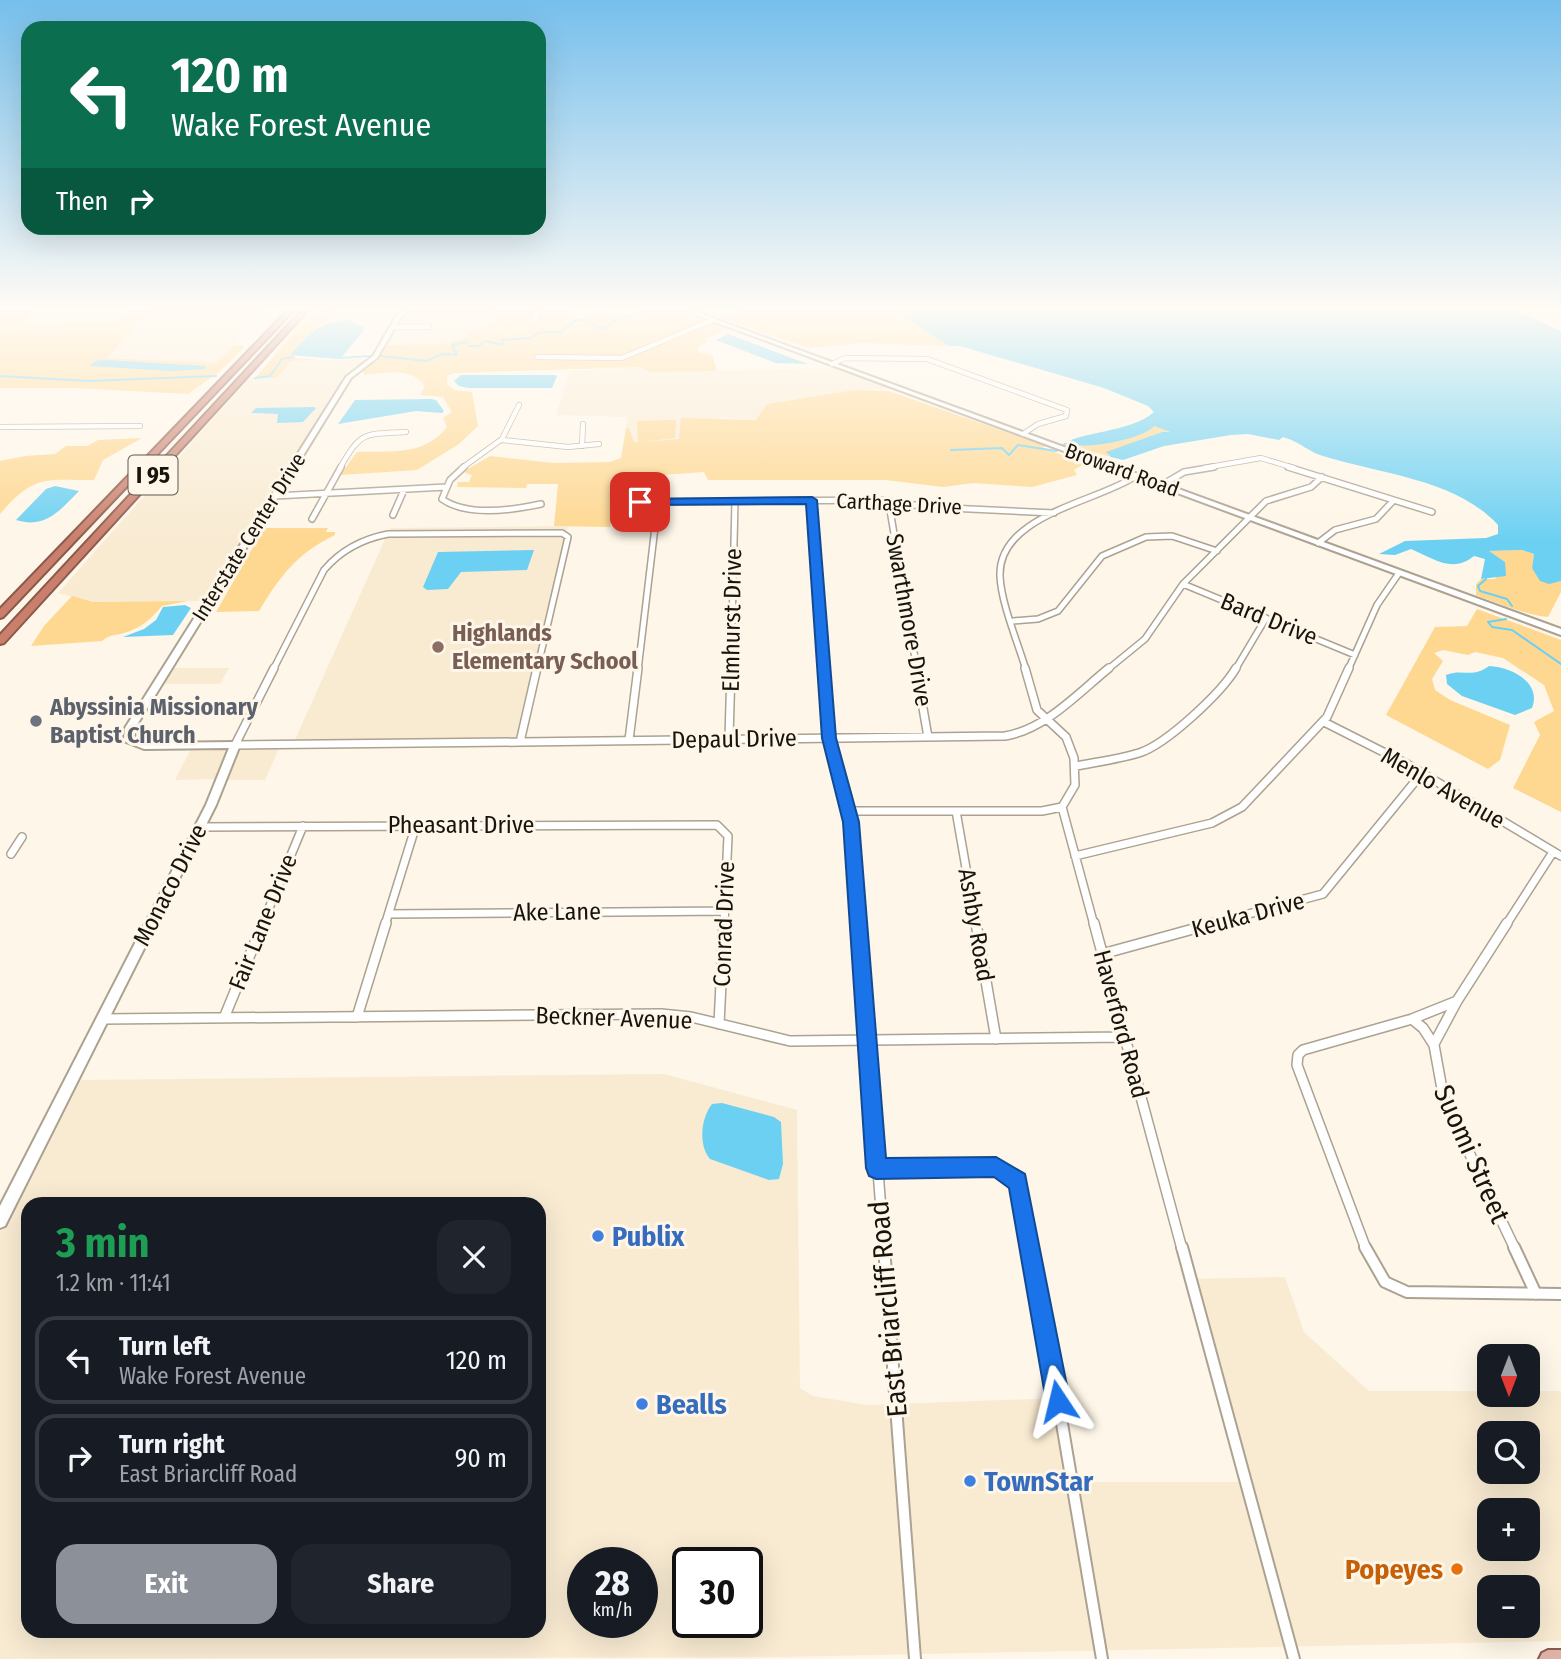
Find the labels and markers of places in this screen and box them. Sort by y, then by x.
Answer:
pin [610,472,670,532]
place label: Highlands Elementary School [452,619,638,675]
marker: Highlands Elementary School [430,639,446,655]
place label: Abyssinia Missionary Baptist Church [49,693,259,749]
marker: Abyssinia Missionary Baptist Church [28,713,44,729]
place label: Publix [612,1220,685,1253]
marker: Publix [590,1228,606,1244]
place label: Bealls [656,1388,727,1421]
marker: Bealls [634,1396,650,1412]
place label: TownStar [984,1465,1094,1498]
marker: TownStar [962,1473,978,1489]
place label: Popeyes [1345,1553,1443,1586]
marker: Popeyes [1449,1561,1465,1577]

